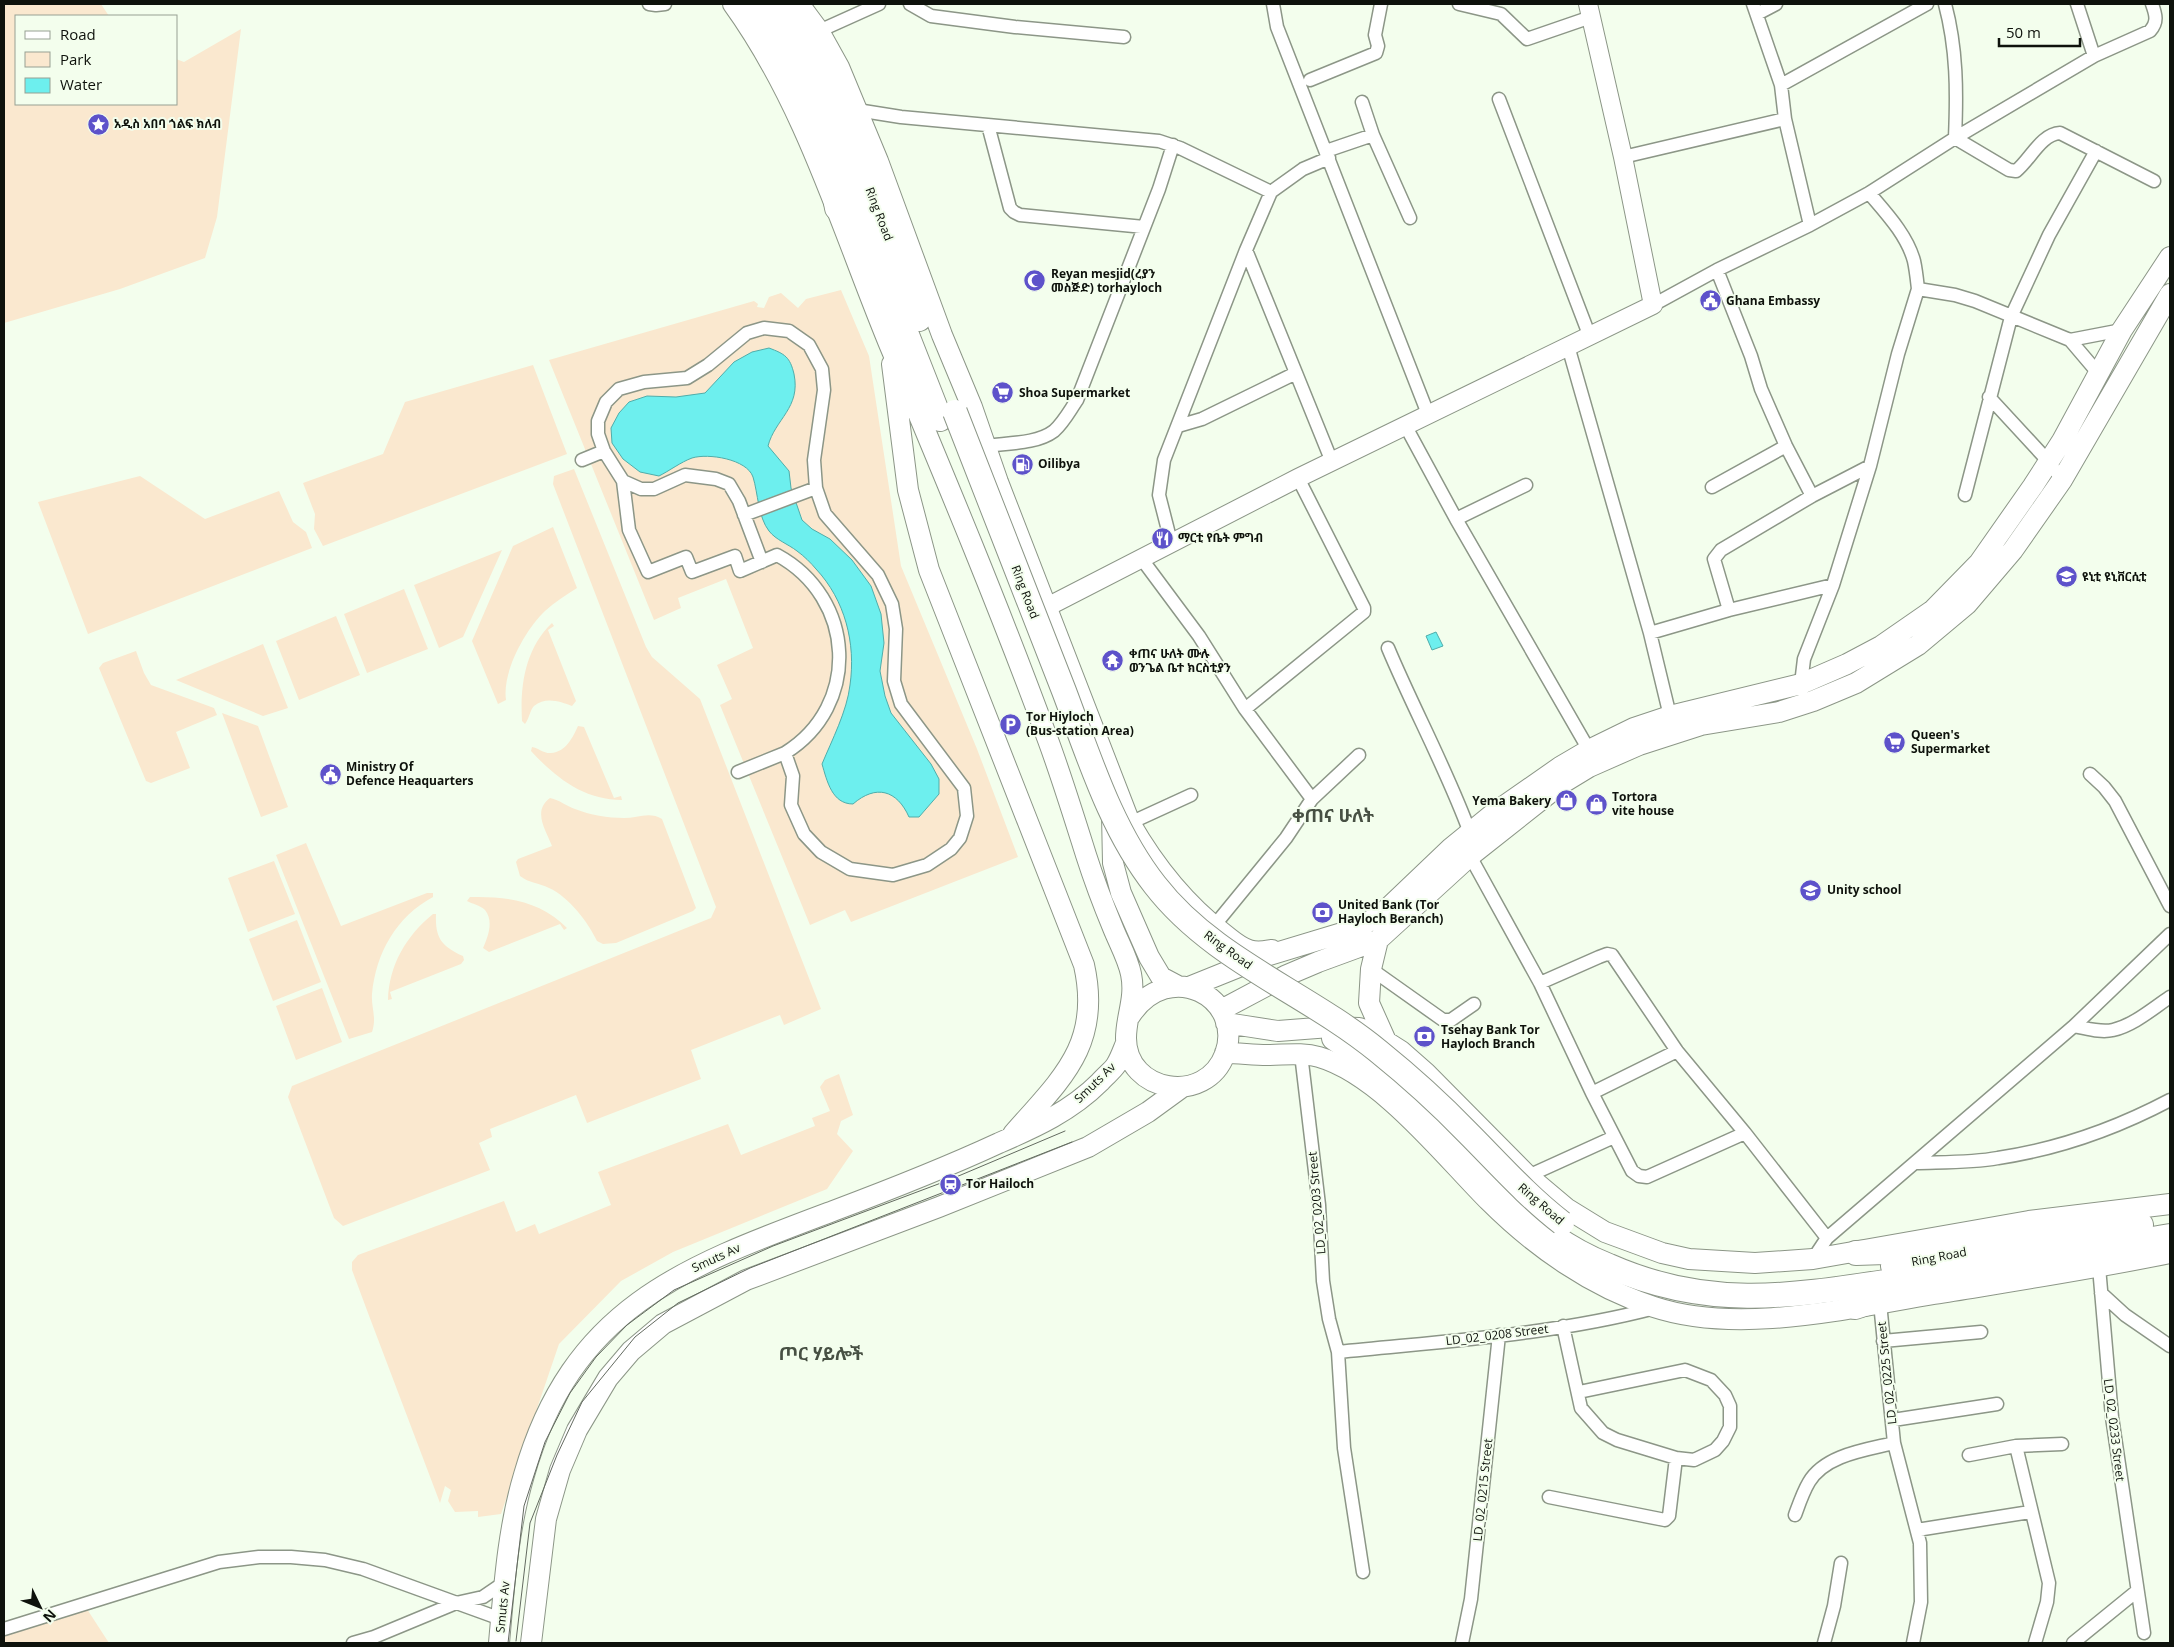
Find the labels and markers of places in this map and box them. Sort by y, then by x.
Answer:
place icon: አዲስ አበባ ጎልፍ ክለብ [86,112,110,136]
place label: አዲስ አበባ ጎልፍ ክለብ [114,115,221,132]
place label: Reyan mesjid(ረያን መስጅድ) torhayloch [1051,265,1162,296]
mosque icon: Reyan mesjid(ረያን መስጅድ) torhayloch [1023,269,1047,293]
public building icon: Ghana Embassy [1698,289,1722,313]
place label: Ghana Embassy [1726,292,1820,309]
supermarket icon: Shoa Supermarket [991,381,1015,405]
place label: Shoa Supermarket [1019,384,1130,401]
fuel station icon: Oilibya [1010,452,1034,476]
place label: Oilibya [1038,455,1080,472]
restaurant icon: ማርቲ የቤት ምግብ [1150,526,1174,550]
place label: ማርቲ የቤት ምግብ [1178,529,1263,546]
school or university icon: ዩኒቲ ዩኒቨርሲቲ [2054,565,2078,589]
place label: ዩኒቲ ዩኒቨርሲቲ [2082,568,2147,585]
place label: ቀጠና ሁለት ሙሉ ወንጌል ቤተ ክርስቲያን [1129,645,1231,676]
temple icon: ቀጠና ሁለት ሙሉ ወንጌል ቤተ ክርስቲያን [1101,649,1125,673]
place label: Tor Hiyloch (Bus-station Area) [1026,708,1134,739]
parking icon: Tor Hiyloch (Bus-station Area) [998,712,1022,736]
place label: Queen's Supermarket [1911,726,1990,757]
supermarket icon: Queen's Supermarket [1883,730,1907,754]
place label: Ministry Of Defence Heaquarters [346,758,473,789]
public building icon: Ministry Of Defence Heaquarters [318,762,342,786]
place label: Tortora vite house [1612,788,1674,819]
shop icon: Yema Bakery [1555,789,1579,813]
place label: Yema Bakery [1472,792,1551,809]
shop icon: Tortora vite house [1584,792,1608,816]
school or university icon: Unity school [1799,878,1823,902]
place label: Unity school [1827,881,1901,898]
place label: United Bank (Tor Hayloch Beranch) [1338,896,1443,927]
bank icon: United Bank (Tor Hayloch Beranch) [1310,900,1334,924]
place label: Tsehay Bank Tor Hayloch Branch [1441,1021,1540,1052]
bank icon: Tsehay Bank Tor Hayloch Branch [1413,1025,1437,1049]
station icon: Tor Hailoch [938,1172,962,1196]
place label: Tor Hailoch [966,1175,1034,1192]

